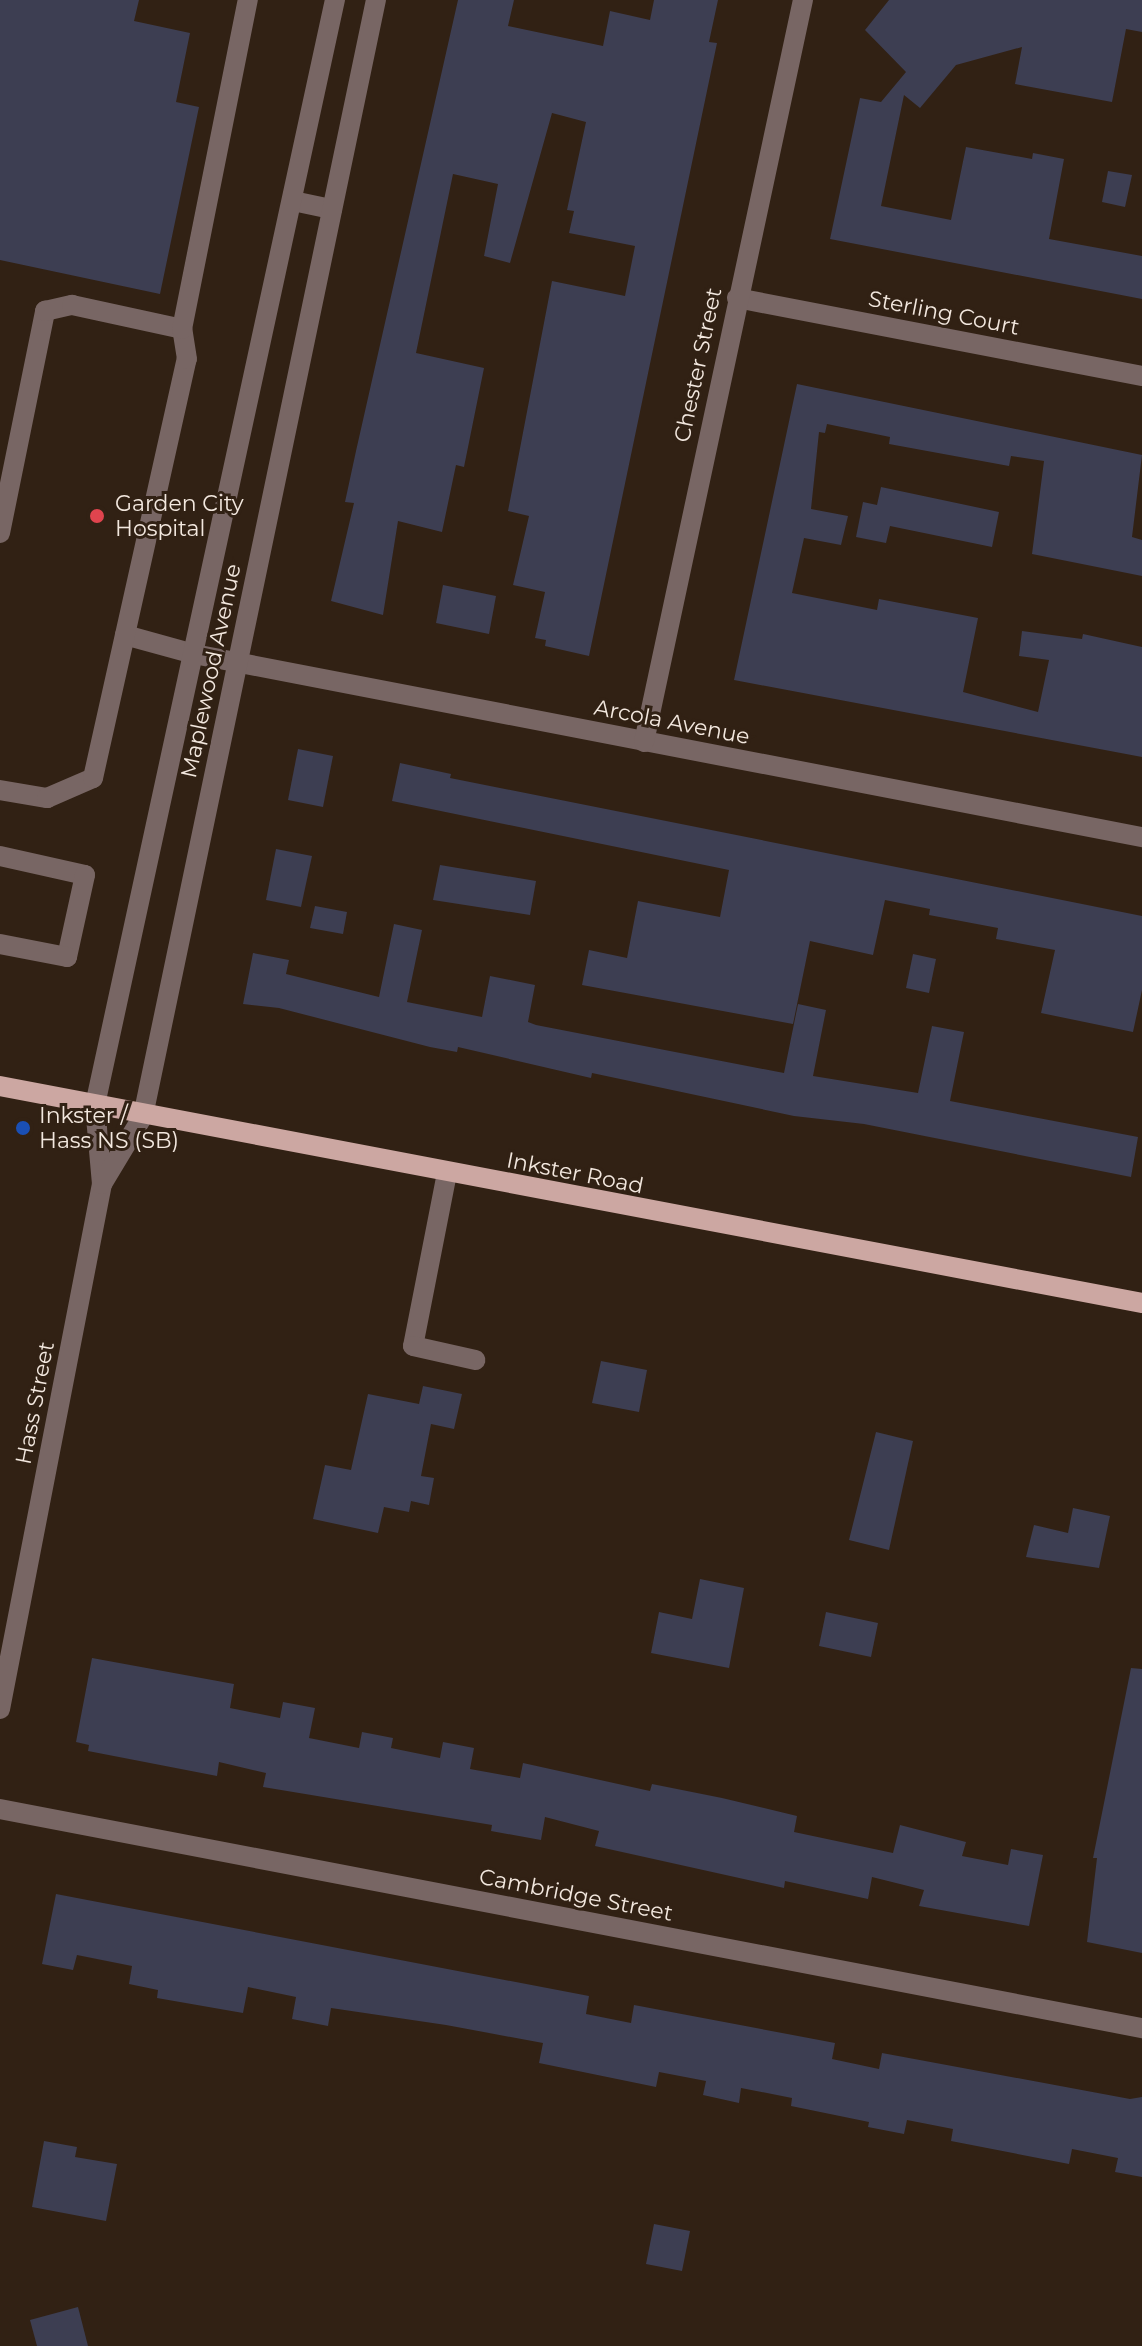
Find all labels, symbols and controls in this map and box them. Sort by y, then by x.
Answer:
street label: Chester Street [669,285,727,445]
street label: Sterling Court [866,285,1022,341]
place label: Garden City Hospital [115,490,244,542]
marker: Garden City Hospital [86,505,108,527]
street label: Maplewood Avenue [175,562,247,780]
street label: Arcola Avenue [592,694,752,750]
place label: Inkster / Hass NS (SB) [39,1102,179,1154]
marker: Inkster / Hass NS (SB) [14,1119,32,1137]
street label: Inkster Road [504,1147,646,1199]
street label: Hass Street [10,1339,60,1467]
street label: Cambridge Street [477,1863,675,1927]

